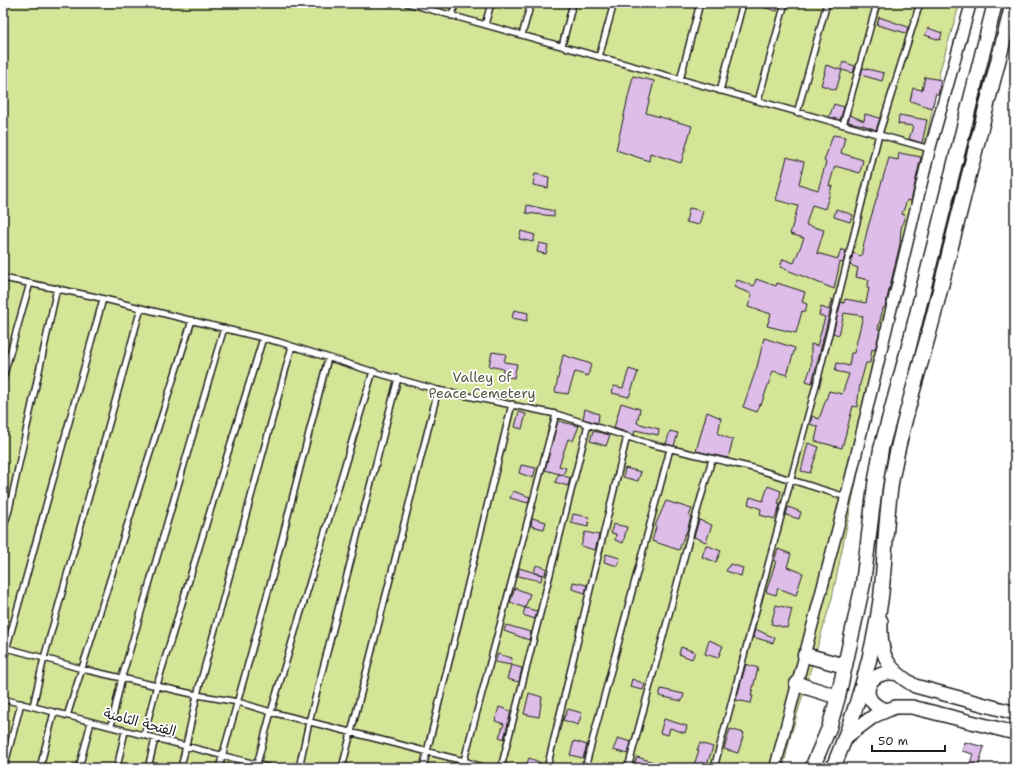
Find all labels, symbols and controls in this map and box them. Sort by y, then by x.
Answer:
park label: Valley of Peace Cemetery [429,368,535,402]
street label: الفتحة الثامنة [102,704,178,740]
scale bar [872,727,945,753]
text: 50 m [878,733,908,749]

